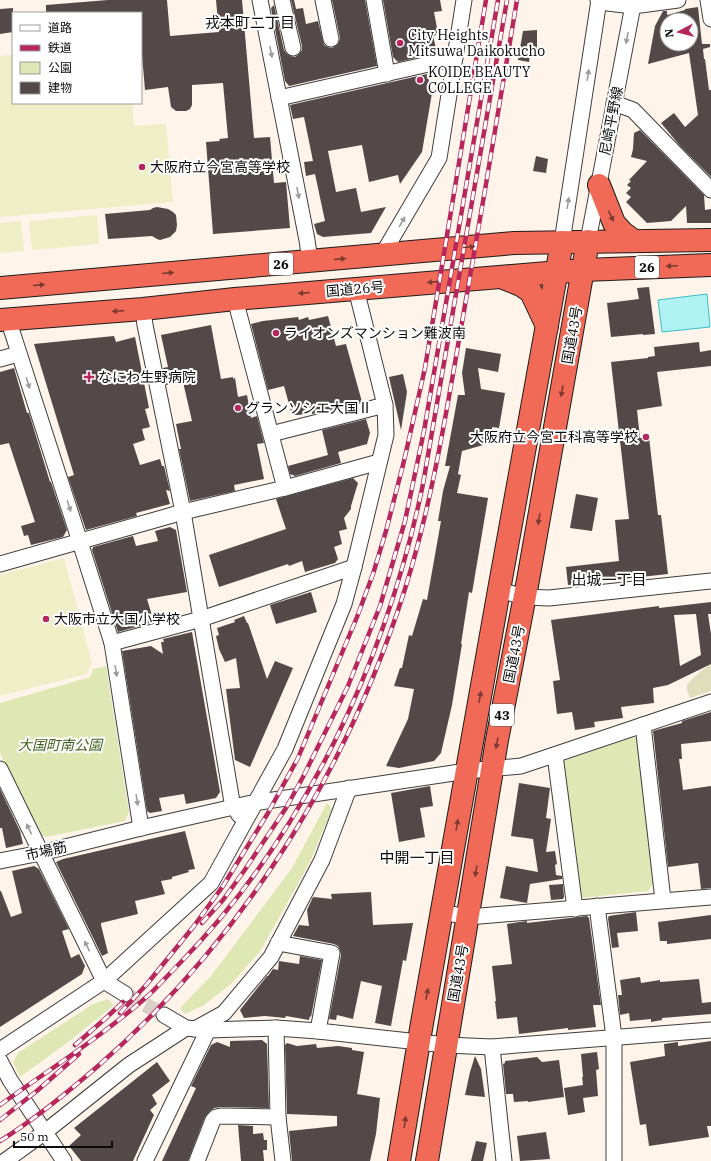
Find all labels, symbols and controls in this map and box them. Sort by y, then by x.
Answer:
legend [12,12,142,104]
north arrow [659,12,699,52]
district label: 戎本町二丁目 [205,13,295,32]
text: 道路 [48,20,72,35]
place label: City Heights Mitsuwa Daikokucho [408,26,545,60]
text: N [662,28,677,38]
one-way arrow [623,32,629,44]
marker: City Heights Mitsuwa Daikokucho [395,38,405,48]
text: 鉄道 [48,40,72,55]
one-way arrow [268,46,274,58]
text: 公園 [48,60,72,75]
place label: KOIDE BEAUTY COLLEGE [428,63,531,97]
one-way arrow [585,69,591,81]
marker: KOIDE BEAUTY COLLEGE [415,75,425,85]
text: 建物 [48,80,72,95]
street label: 尼崎平野線 [595,85,627,157]
place label: 大阪府立今宮高等学校 [150,158,290,176]
marker: 大阪府立今宮高等学校 [137,162,147,172]
one-way arrow [296,187,302,199]
one-way arrow [565,197,571,210]
one-way arrow [609,211,615,223]
one-way arrow [398,216,405,227]
one-way arrow [463,244,475,250]
road number: 26 [269,253,293,275]
one-way arrow [334,255,346,262]
road number: 26 [635,256,659,278]
one-way arrow [665,263,678,269]
one-way arrow [162,270,174,277]
street label: 国道26号 [325,277,385,301]
one-way arrow [427,279,439,286]
one-way arrow [33,281,45,288]
one-way arrow [298,290,310,297]
street label: 国道43号 [558,304,586,366]
one-way arrow [112,308,124,315]
place label: ライオンズマンション難波南 [284,324,466,342]
marker: ライオンズマンション難波南 [271,328,281,338]
place label: なにわ生野病院 [98,368,196,386]
marker: なにわ生野病院 [83,371,95,383]
one-way arrow [25,377,31,389]
one-way arrow [559,385,565,397]
place label: グランソシエ大国Ⅱ [246,399,372,417]
marker: グランソシエ大国Ⅱ [233,403,243,413]
place label: 大阪府立今宮工科高等学校 [470,428,638,446]
marker: 大阪府立今宮工科高等学校 [641,432,651,442]
one-way arrow [66,501,72,513]
one-way arrow [536,513,542,525]
district label: 出城一丁目 [571,570,647,589]
place label: 大阪市立大国小学校 [54,610,180,628]
marker: 大阪市立大国小学校 [41,614,51,624]
street label: 国道43号 [500,623,528,685]
one-way arrow [113,665,119,677]
one-way arrow [477,691,483,703]
road number: 43 [490,704,514,726]
park label: 大国町南公園 [18,736,104,754]
one-way arrow [494,737,500,749]
one-way arrow [134,794,140,806]
one-way arrow [454,819,460,831]
one-way arrow [26,823,33,835]
street label: 市場筋 [24,838,68,864]
district label: 中開一丁目 [379,848,455,867]
one-way arrow [473,865,479,877]
one-way arrow [83,940,90,952]
street label: 国道43号 [444,942,472,1004]
one-way arrow [424,988,430,1000]
one-way arrow [402,1116,408,1129]
scale bar [14,1123,112,1149]
text: 50 m [20,1129,49,1144]

